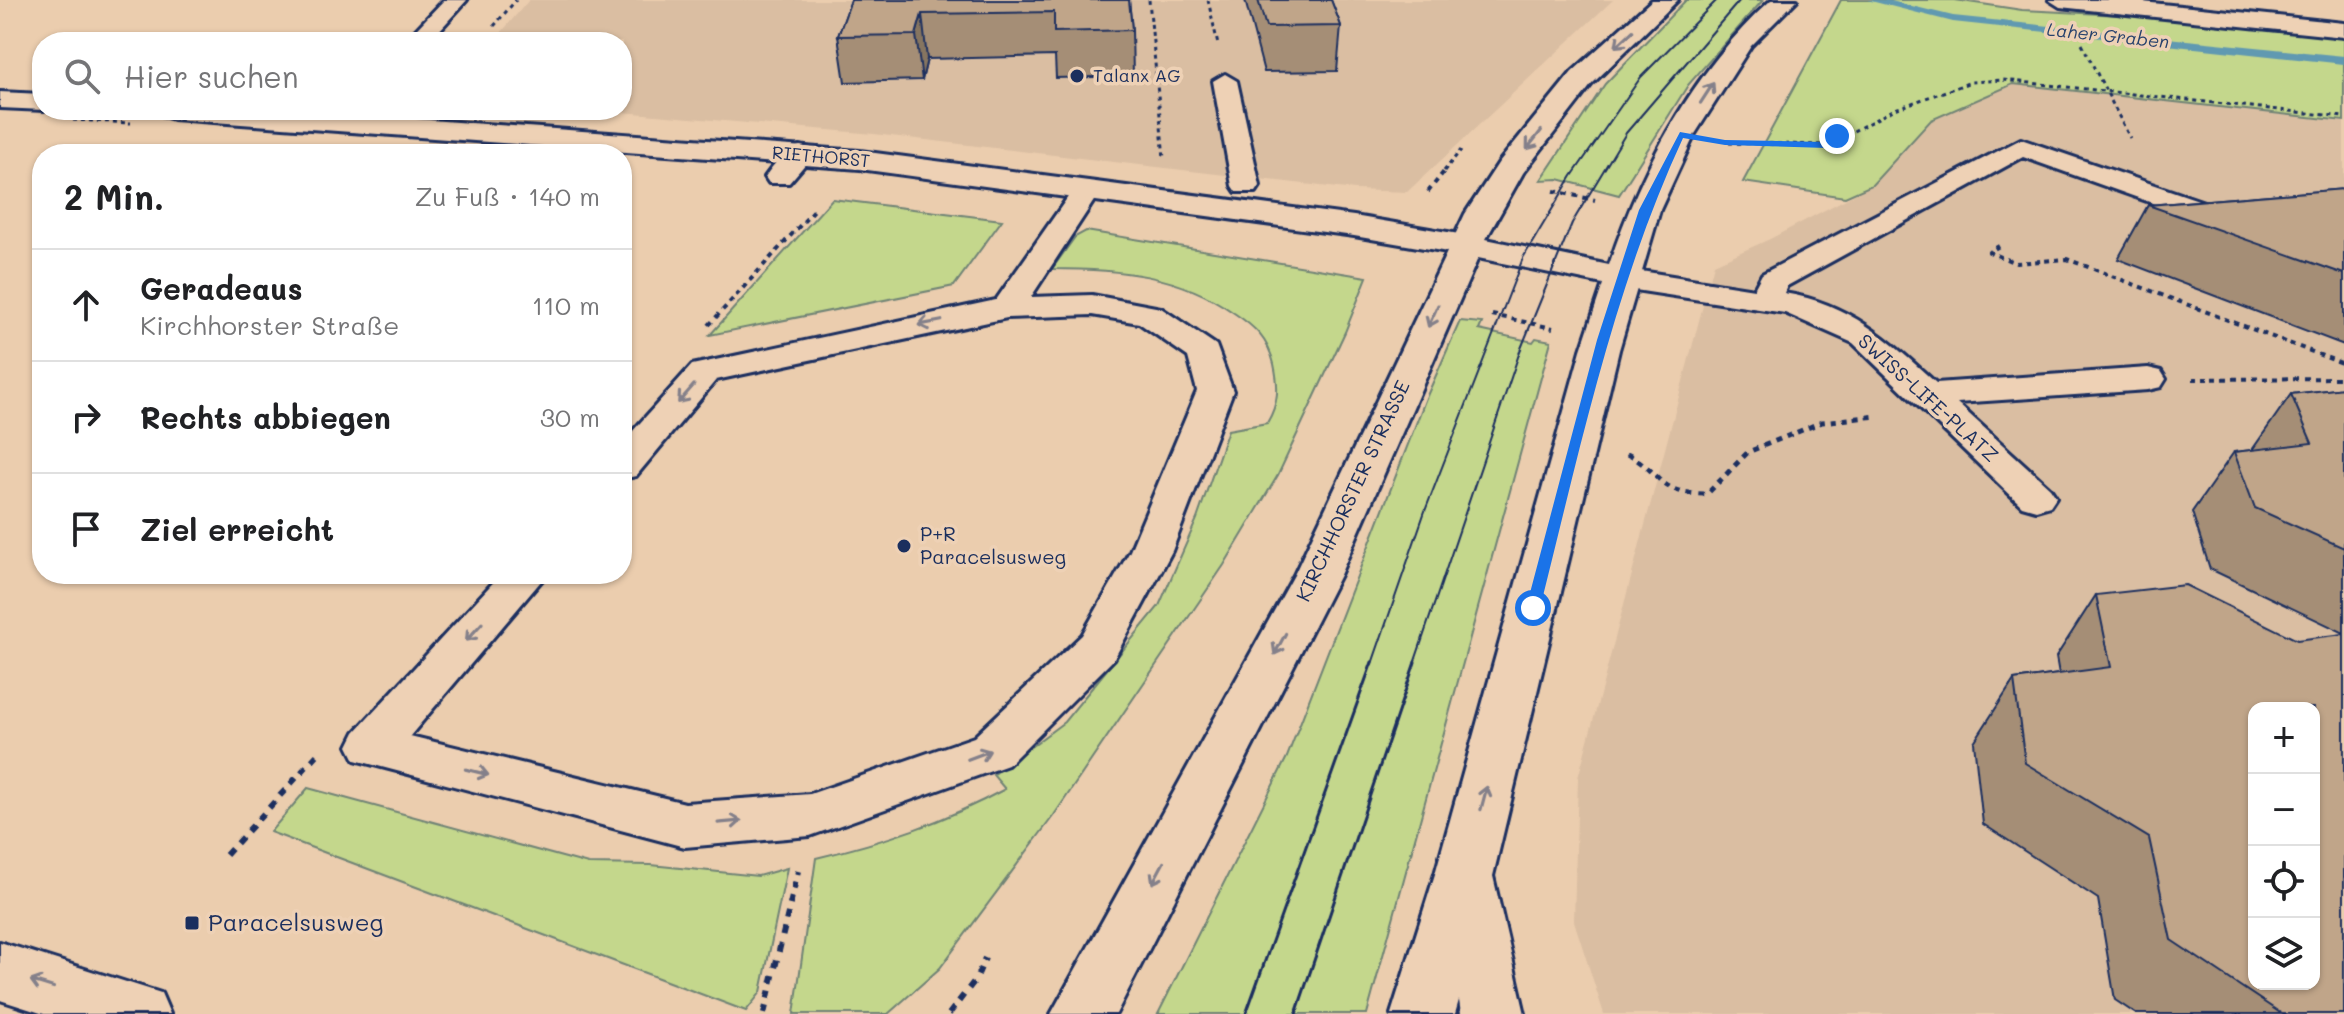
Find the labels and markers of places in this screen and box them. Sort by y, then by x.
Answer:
place label: Talanx AG [1093,63,1181,87]
marker: Talanx AG [1068,67,1086,85]
place label: P+R Paracelsusweg [920,520,1066,569]
marker: P+R Paracelsusweg [895,537,913,555]
place label: Paracelsusweg [208,906,383,937]
marker: Paracelsusweg [183,914,201,932]

